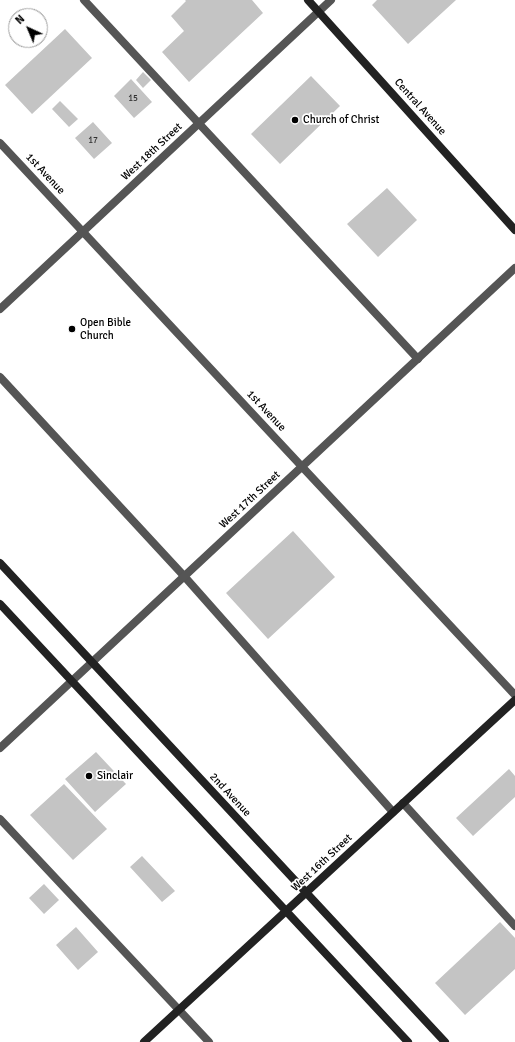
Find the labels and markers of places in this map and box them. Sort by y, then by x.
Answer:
place label: Church of Christ [303,113,379,127]
marker: Church of Christ [290,115,300,125]
place label: Open Bible Church [80,316,131,342]
marker: Open Bible Church [67,324,77,334]
place label: Sinclair [97,769,133,783]
marker: Sinclair [84,771,94,781]

